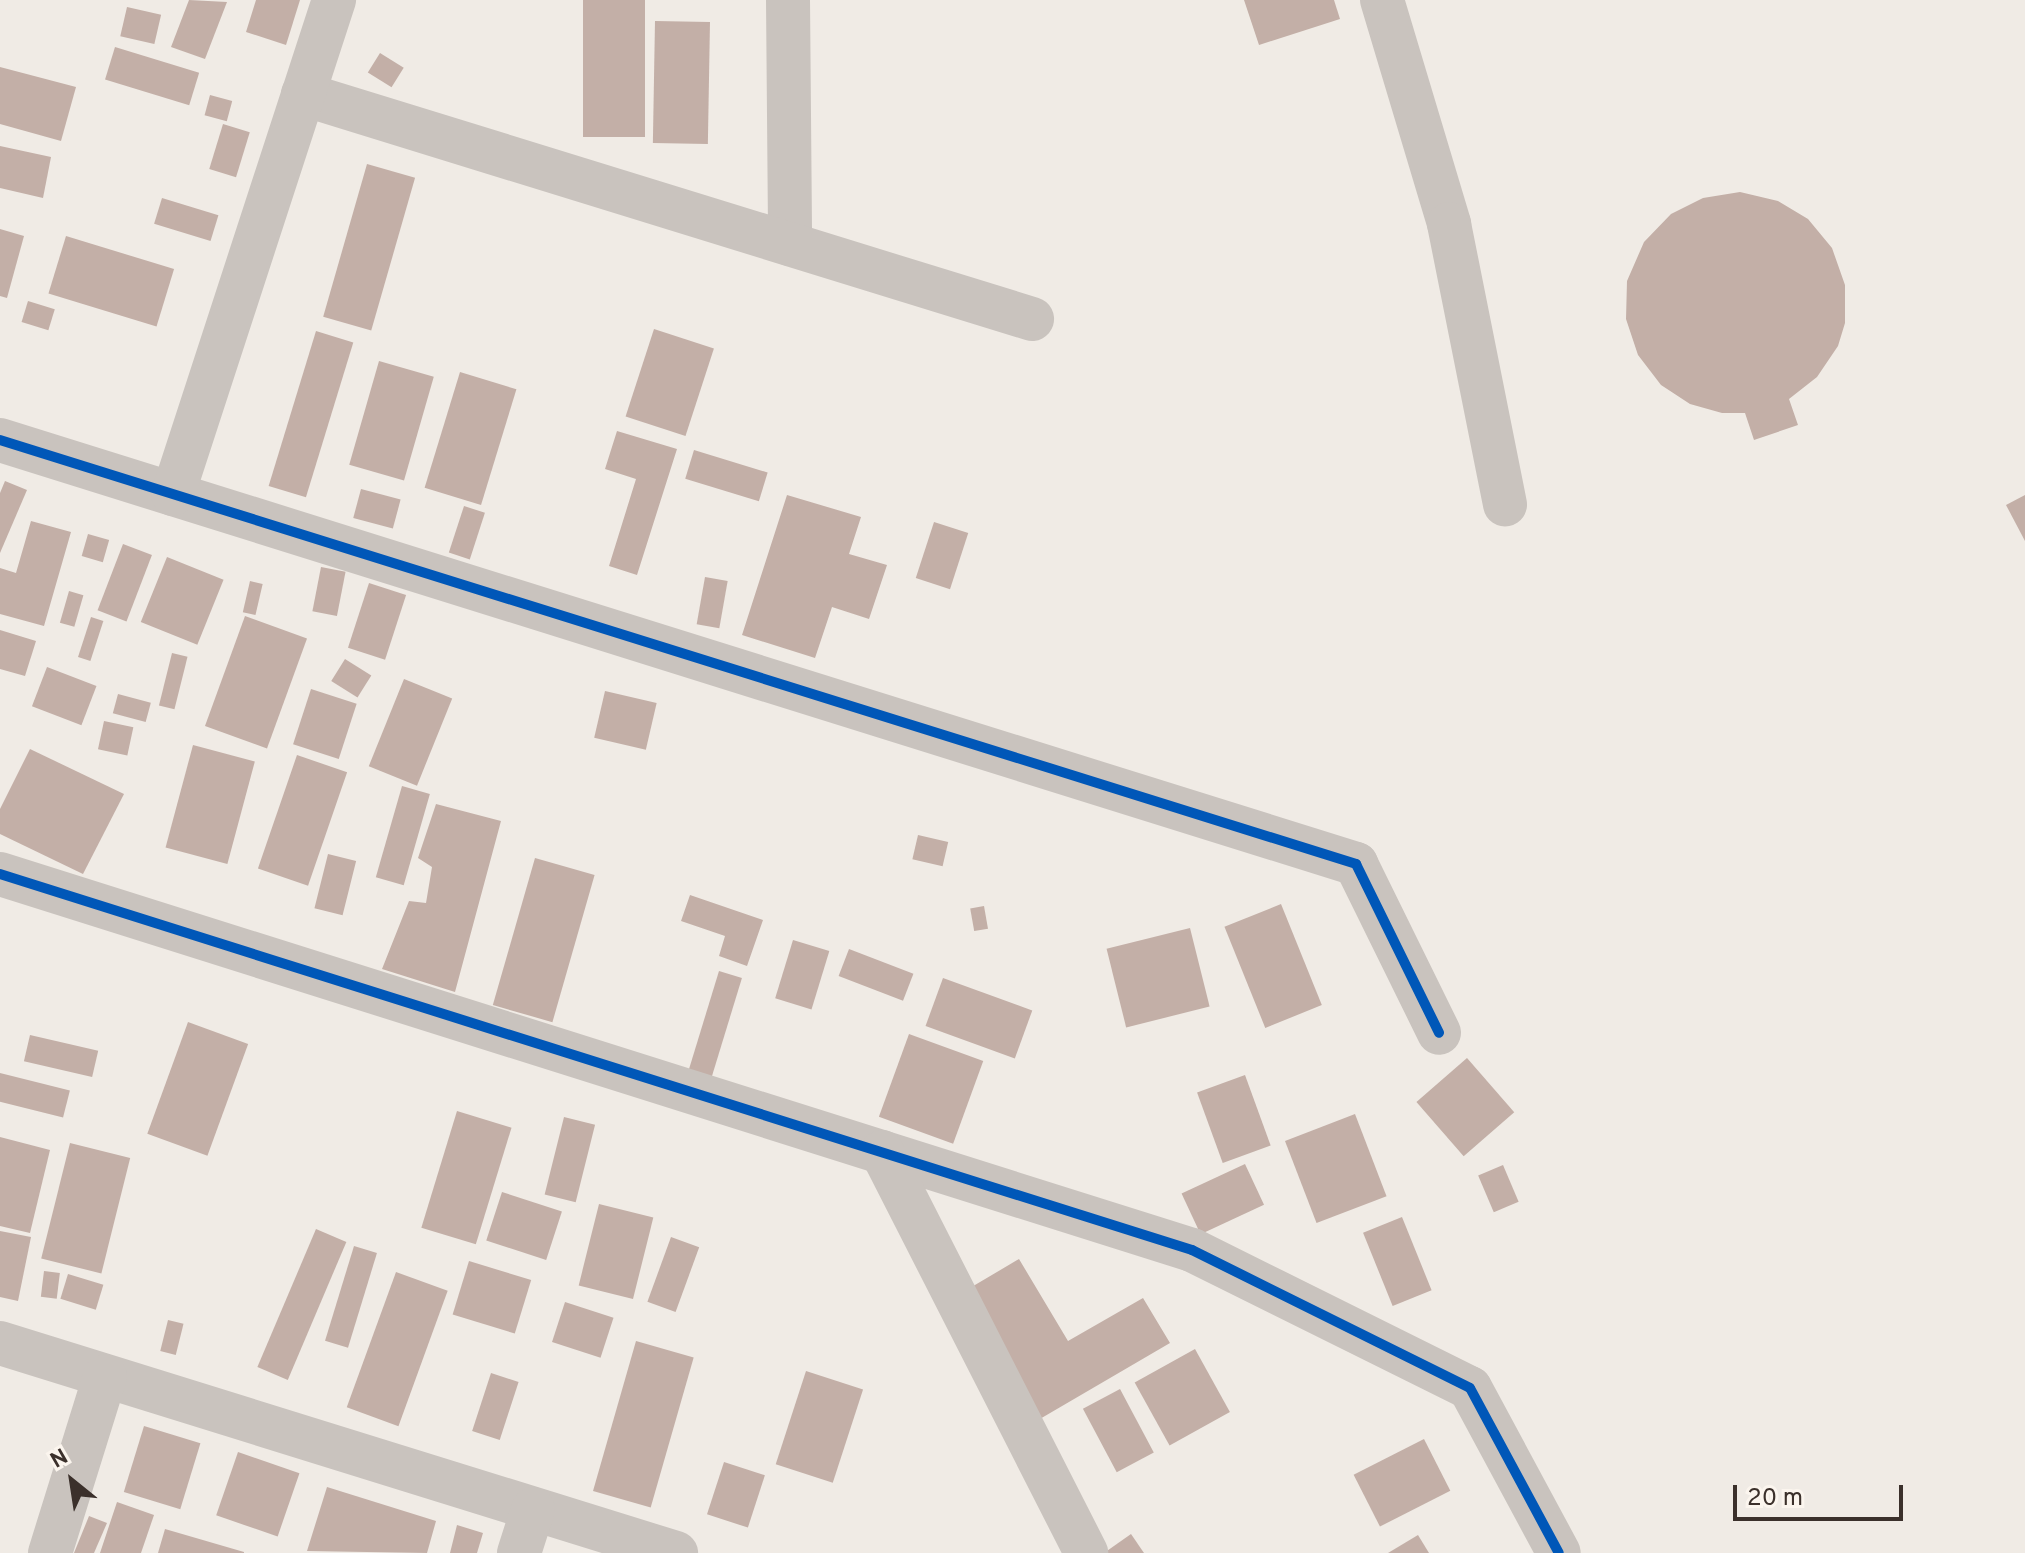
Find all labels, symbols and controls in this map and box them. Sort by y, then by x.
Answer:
north arrow [32,1441,112,1521]
text: N [46,1444,73,1475]
scale bar [1737,1469,1907,1519]
text: 20 m [1747,1484,1803,1514]

